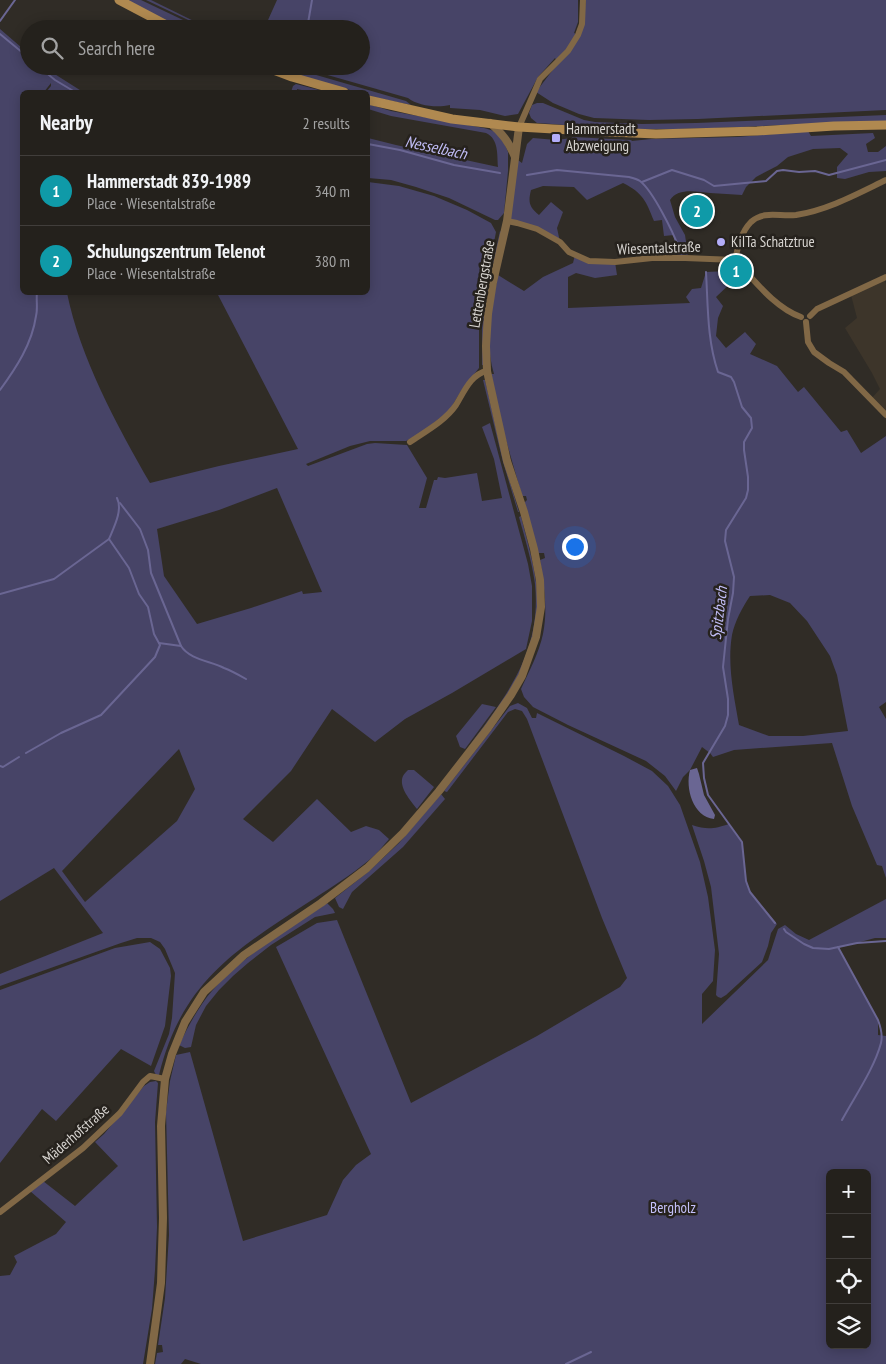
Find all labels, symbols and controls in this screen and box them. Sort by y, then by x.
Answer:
search box [20,20,370,75]
icon: search [38,34,66,62]
text: Search here [78,36,155,60]
text: Nearby [40,109,93,136]
text: 2 results [303,113,350,133]
place label: Hammerstadt Abzweigung [566,119,636,155]
water label: Nesselbach [403,131,470,163]
marker: Hammerstadt Abzweigung [550,132,562,144]
text: Hammerstadt 839-1989 [87,169,251,193]
text: 1 [52,181,60,201]
text: 340 m [315,181,350,201]
pin: 2 [681,192,713,230]
text: Place · Wiesentalstraße [87,193,216,213]
place label: KiITa Schatztrue [731,232,815,251]
marker: KiITa Schatztrue [715,236,727,248]
street label: Wiesentalstraße [617,237,701,258]
text: Schulungszentrum Telenot [87,239,265,263]
street label: Lettenbergstraße [464,239,499,329]
text: 2 [52,251,60,271]
text: 380 m [315,251,350,271]
pin: 1 [720,252,752,290]
text: Place · Wiesentalstraße [87,263,216,283]
your location [562,534,588,560]
water label: Spitzbach [705,584,731,641]
street label: Mäderhofstraße [39,1100,113,1168]
map controls [826,1169,871,1349]
button: + [826,1169,871,1214]
park label: Bergholz [650,1198,696,1217]
button: − [826,1214,871,1259]
button: locate [826,1259,871,1304]
button: layers [826,1304,871,1349]

